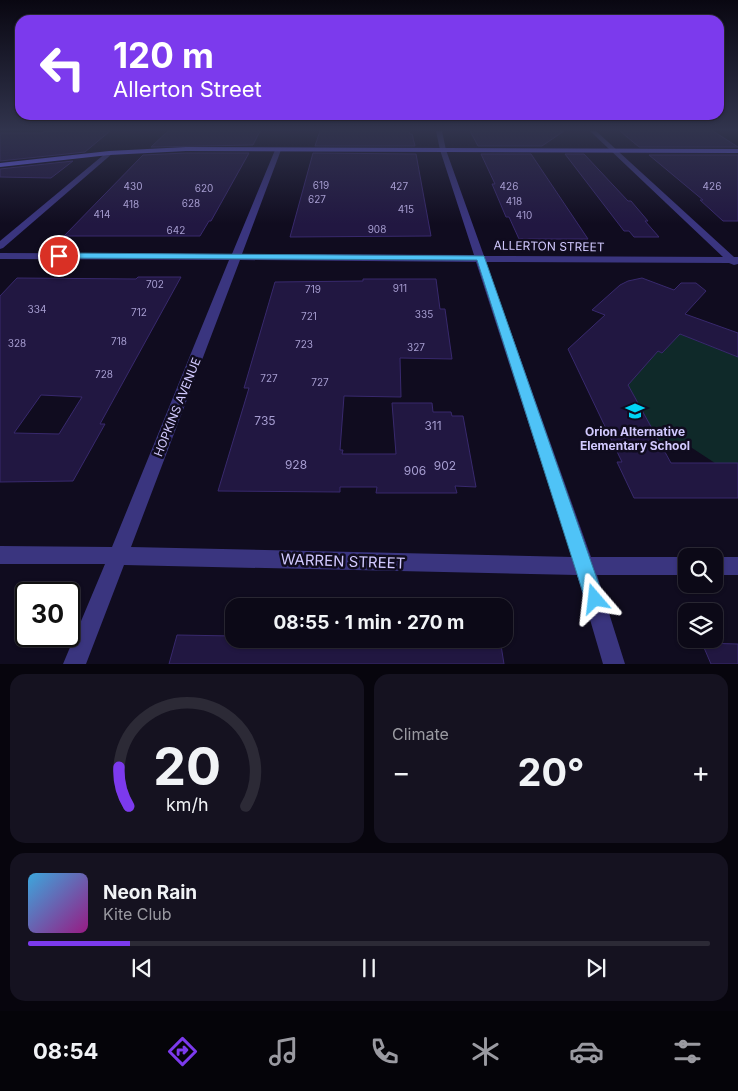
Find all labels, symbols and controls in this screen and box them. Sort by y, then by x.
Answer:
text: 120 m [113,34,214,76]
icon: left [30,35,95,100]
text: Allerton Street [113,76,262,102]
house number: 619 [313,179,329,191]
house number: 430 [124,180,142,192]
house number: 427 [390,180,408,192]
house number: 426 [500,180,518,192]
house number: 426 [703,180,721,192]
house number: 620 [195,182,213,194]
house number: 627 [308,193,326,205]
house number: 418 [506,195,522,207]
house number: 628 [182,197,200,209]
house number: 418 [123,198,139,210]
house number: 415 [398,203,414,215]
house number: 414 [94,208,110,220]
house number: 410 [516,209,532,221]
house number: 908 [368,223,386,235]
house number: 642 [167,224,185,236]
pin [38,235,80,277]
street label: ALLERTON STREET [493,238,605,254]
icon: arrive [45,242,73,270]
house number: 702 [146,278,164,290]
house number: 911 [393,282,407,294]
house number: 719 [305,283,321,295]
house number: 334 [28,303,46,315]
house number: 712 [131,306,147,318]
house number: 335 [415,308,433,320]
house number: 721 [301,310,317,322]
house number: 718 [111,335,127,347]
house number: 328 [8,337,26,349]
house number: 723 [295,338,313,350]
house number: 327 [407,341,425,353]
street label: HOPKINS AVENUE [150,355,204,459]
house number: 728 [95,368,113,380]
house number: 727 [260,372,278,384]
house number: 727 [311,376,329,388]
school or university icon: Orion Alternative Elementary School [624,400,646,422]
house number: 735 [254,413,276,428]
house number: 311 [424,418,442,433]
place label: Orion Alternative Elementary School [580,424,690,453]
house number: 928 [285,457,307,472]
house number: 902 [434,458,456,473]
house number: 906 [404,463,426,478]
map controls [678,548,723,648]
button: search [678,548,723,593]
street label: WARREN STREET [280,549,406,573]
position arrow [568,572,620,624]
speed limit sign: 30 [15,582,80,647]
button: layers [678,603,723,648]
text: 08:55 · 1 min · 270 m [274,611,464,634]
text: Climate [392,724,449,744]
text: 20 [153,735,221,798]
text: 20° [517,749,585,795]
text: − [392,755,411,789]
text: + [691,755,710,789]
text: km/h [166,794,208,815]
text: Neon Rain [103,881,197,904]
text: Kite Club [103,904,172,924]
icon: previous [128,954,156,982]
icon: pause [355,954,383,982]
icon: next [582,954,610,982]
icon: directions [165,1034,200,1069]
icon: music [266,1034,301,1069]
icon: phone [367,1034,402,1069]
icon: climate [468,1034,503,1069]
icon: car [569,1034,604,1069]
icon: filters [670,1034,705,1069]
text: 08:54 [33,1038,98,1064]

